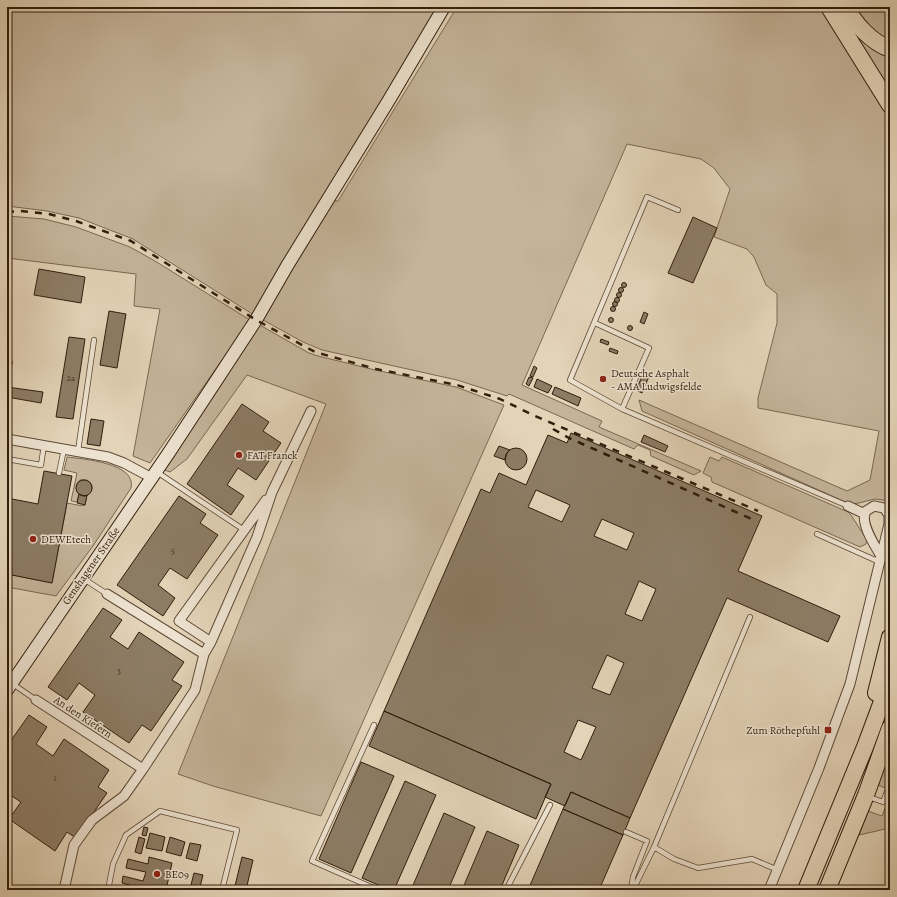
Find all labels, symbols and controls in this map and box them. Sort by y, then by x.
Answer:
place label: Deutsche Asphalt - AMA Ludwigsfelde [611,366,702,394]
house number: 2a [67,372,76,384]
marker: Deutsche Asphalt - AMA Ludwigsfelde [598,374,608,384]
place label: FAT Franck [247,448,298,463]
marker: FAT Franck [234,450,244,460]
street label: Genshagener Straße [59,524,123,608]
place label: DEWEtech [41,532,91,547]
marker: DEWEtech [28,534,38,544]
house number: 5 [171,545,175,557]
house number: 3 [117,665,121,677]
street label: An den Kiefern [50,692,115,742]
place label: Zum Röthepfuhl [746,723,820,738]
marker: Zum Röthepfuhl [823,725,833,735]
house number: 1 [53,772,57,784]
place label: BE09 [165,867,189,882]
marker: BE09 [152,869,162,879]

